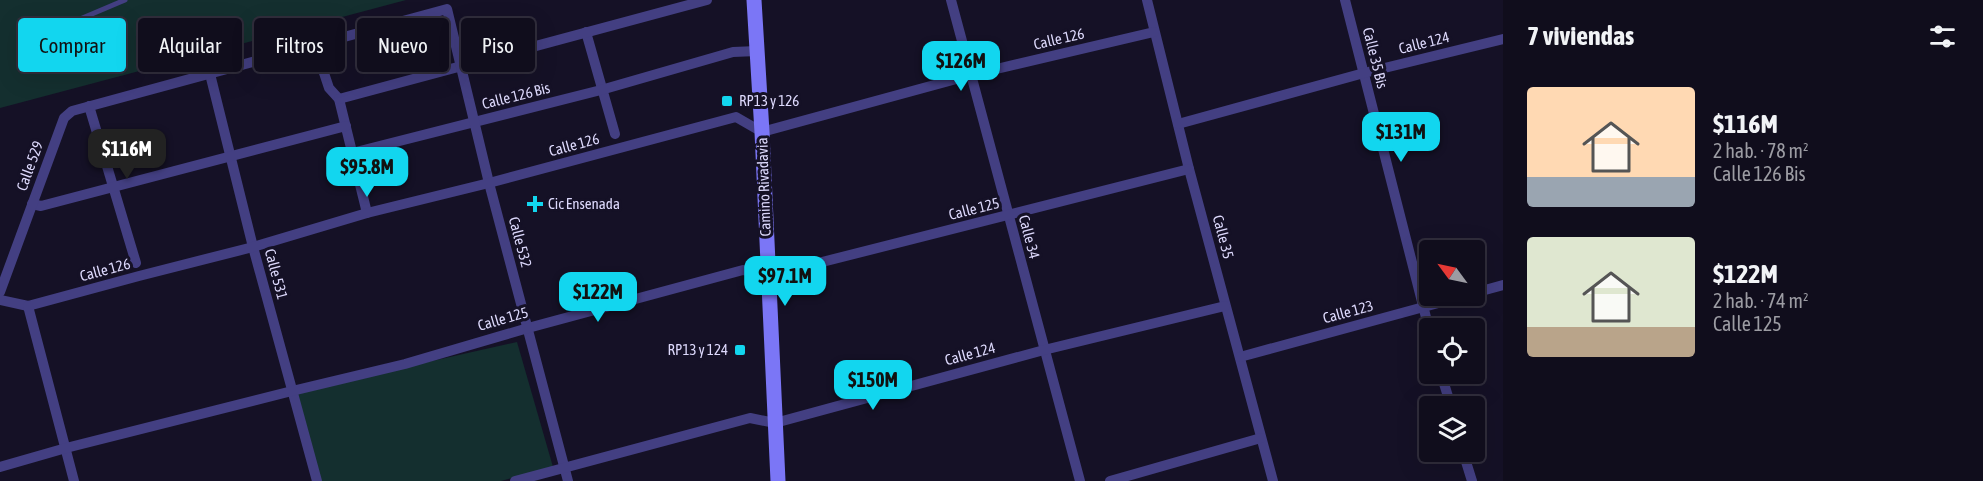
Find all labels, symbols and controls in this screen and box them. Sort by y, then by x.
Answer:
chip: Comprar [18,18,126,72]
chip: Alquilar [138,18,242,72]
chip: Filtros [254,18,345,72]
chip: Nuevo [357,18,449,72]
chip: Piso [461,18,535,72]
icon: filters [1926,20,1959,53]
text: 7 viviendas [1527,21,1634,51]
street label: Calle 126 [1032,24,1086,53]
street label: Calle 35 Bis [1360,26,1391,90]
street label: Calle 124 [1397,28,1451,57]
pin: $126M [919,41,1003,92]
text: $126M [936,49,986,72]
street label: Calle 126 Bis [480,79,552,112]
place label: RP13 y 126 [739,92,799,109]
marker: RP13 y 126 [720,94,734,108]
text: $116M [1713,109,1778,139]
icon: home [1575,111,1647,183]
pin: $131M [1359,112,1443,163]
text: $131M [1376,120,1426,143]
pin: $116M [85,129,169,180]
street label: Calle 126 [547,130,601,159]
text: $116M [102,137,152,160]
street label: Camino Rivadavia [753,137,774,237]
street label: Calle 529 [13,139,46,193]
text: 2 hab. · 78 m² [1713,139,1808,162]
pin: $95.8M [318,147,416,198]
text: $95.8M [340,155,394,178]
text: Calle 126 Bis [1713,162,1806,185]
street label: Calle 125 [947,194,1001,223]
marker: Cic Ensenada [526,195,544,213]
place label: Cic Ensenada [548,195,620,212]
street label: Calle 34 [1016,213,1043,261]
street label: Calle 35 [1210,213,1237,261]
street label: Calle 532 [506,215,535,269]
north arrow [1419,240,1485,306]
map controls [1419,240,1485,462]
street label: Calle 531 [262,247,291,301]
street label: Calle 126 [78,255,132,284]
pin: $97.1M [736,256,834,307]
text: $122M [1713,259,1778,289]
icon: home [1575,261,1647,333]
text: $97.1M [758,264,812,287]
pin: $122M [556,272,640,323]
text: $122M [573,280,623,303]
text: 2 hab. · 74 m² [1713,289,1808,312]
street label: Calle 123 [1321,297,1375,326]
street label: Calle 125 [476,303,530,334]
text: Calle 125 [1713,312,1782,335]
button: locate [1419,318,1485,384]
street label: Calle 124 [943,339,997,368]
place label: RP13 y 124 [668,341,728,358]
marker: RP13 y 124 [733,343,747,357]
pin: $150M [831,360,915,411]
text: $150M [848,368,898,391]
button: layers [1419,396,1485,462]

